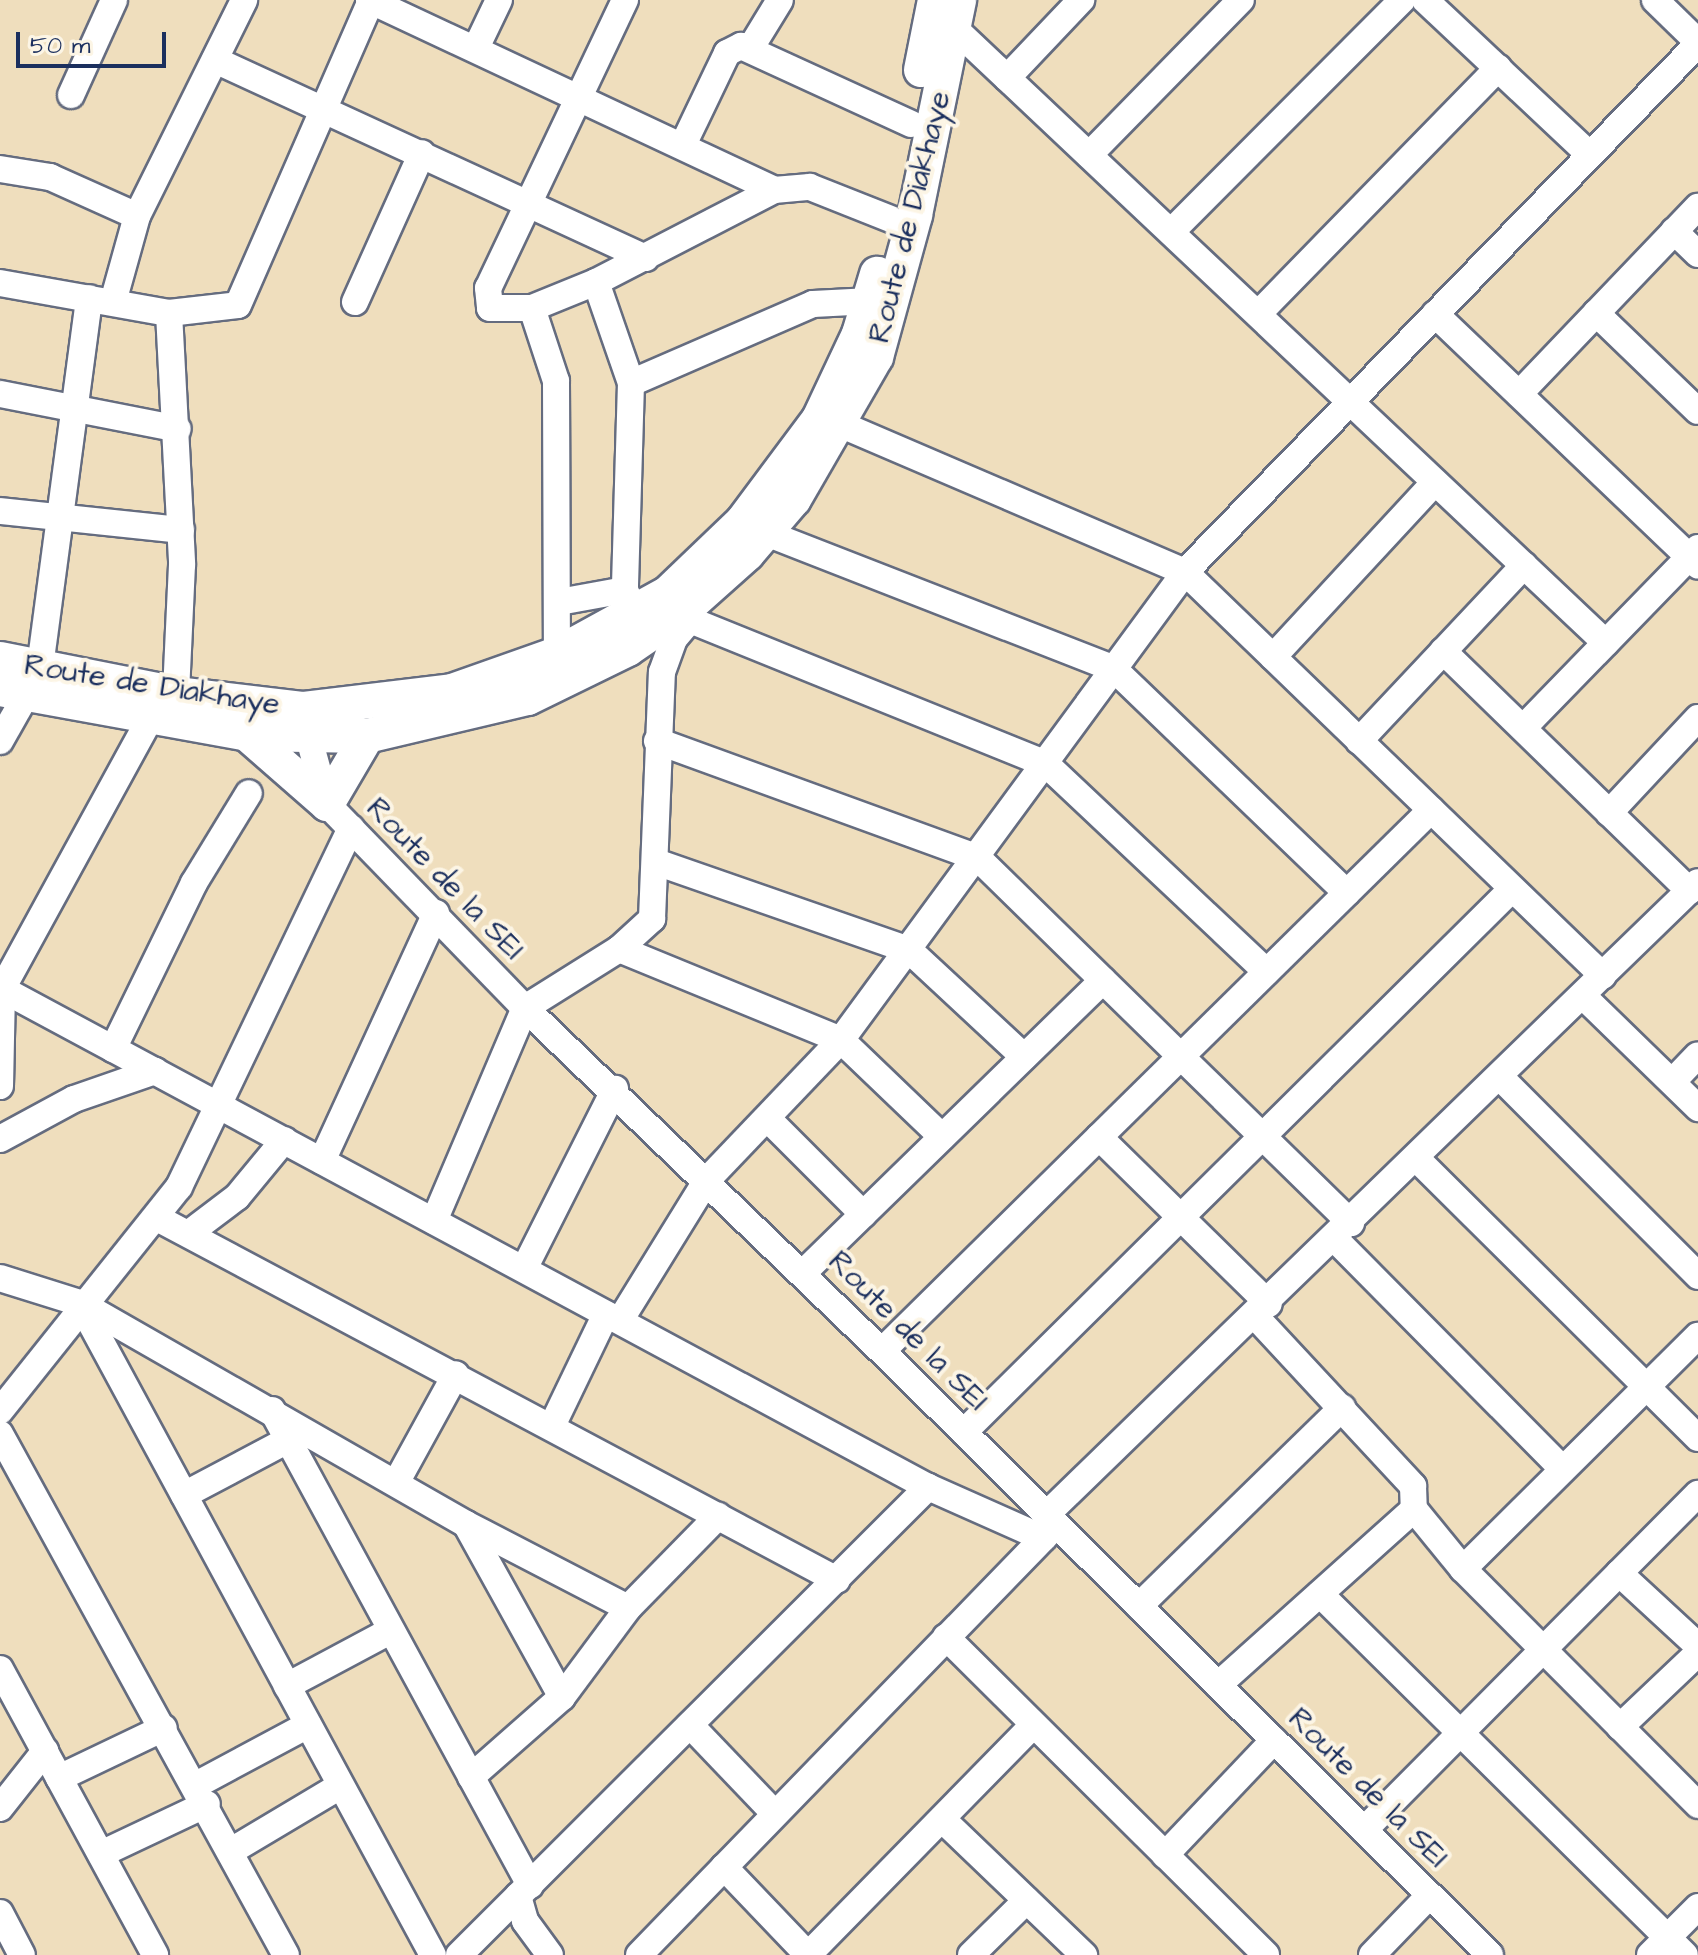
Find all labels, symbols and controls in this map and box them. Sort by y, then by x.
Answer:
scale bar [20,16,170,66]
text: 50 m [30,29,90,63]
street label: Route de Diakhaye [861,87,959,347]
street label: Route de Diakhaye [22,647,282,723]
street label: Route de la SEI [359,791,531,967]
street label: Route de la SEI [821,1244,995,1418]
street label: Route de la SEI [1281,1701,1455,1875]

